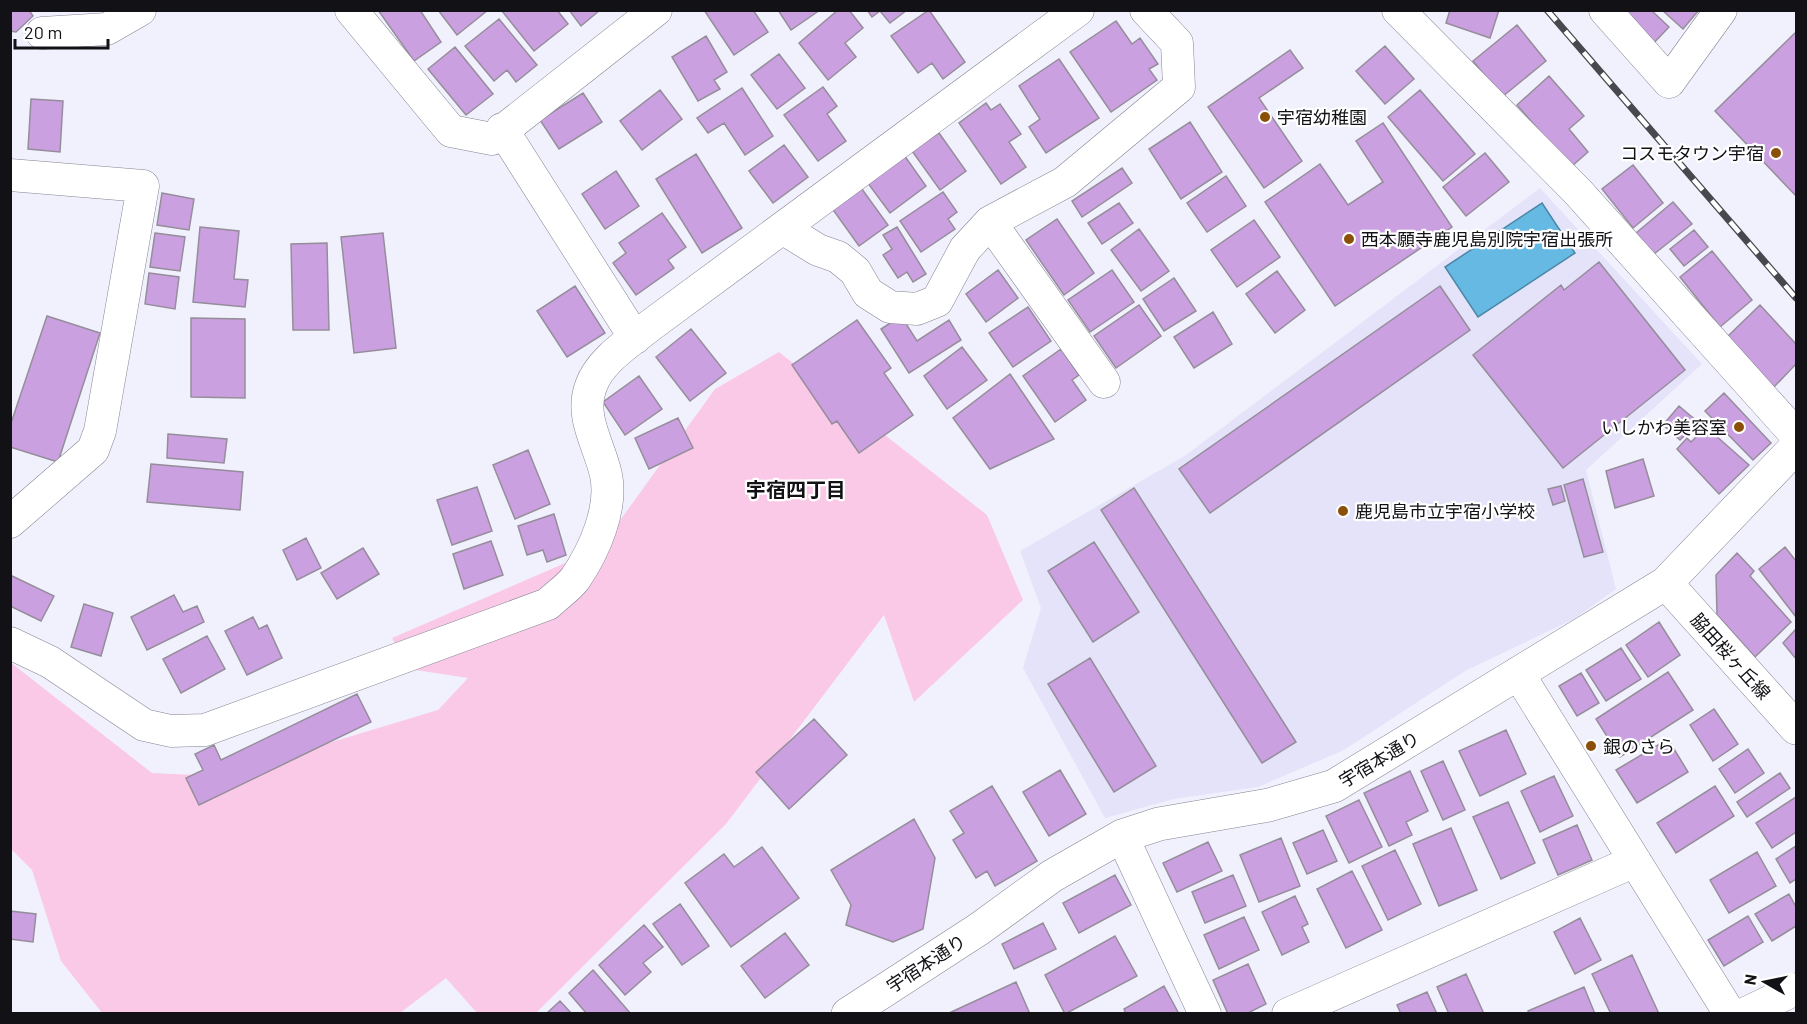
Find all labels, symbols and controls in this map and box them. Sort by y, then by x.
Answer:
scale bar [15,12,108,50]
text: 20 m [24,21,62,43]
place label: 宇宿幼稚園 [1277,106,1367,128]
marker: 宇宿幼稚園 [1258,110,1272,124]
place label: コスモタウン宇宿 [1620,142,1764,164]
marker: コスモタウン宇宿 [1769,146,1783,160]
place label: 西本願寺鹿児島別院宇宿出張所 [1361,228,1613,250]
marker: 西本願寺鹿児島別院宇宿出張所 [1342,232,1356,246]
place label: いしかわ美容室 [1601,416,1727,438]
marker: いしかわ美容室 [1732,420,1746,434]
district label: 宇宿四丁目 [746,477,846,501]
place label: 鹿児島市立宇宿小学校 [1355,500,1535,522]
marker: 鹿児島市立宇宿小学校 [1336,504,1350,518]
street label: 脇田桜ヶ丘線 [1687,609,1775,703]
street label: 宇宿本通り [1335,726,1423,792]
place label: 銀のさら [1603,735,1675,757]
marker: 銀のさら [1584,739,1598,753]
street label: 宇宿本通り [882,929,970,997]
north arrow [1735,952,1795,1012]
text: N [1739,973,1760,986]

